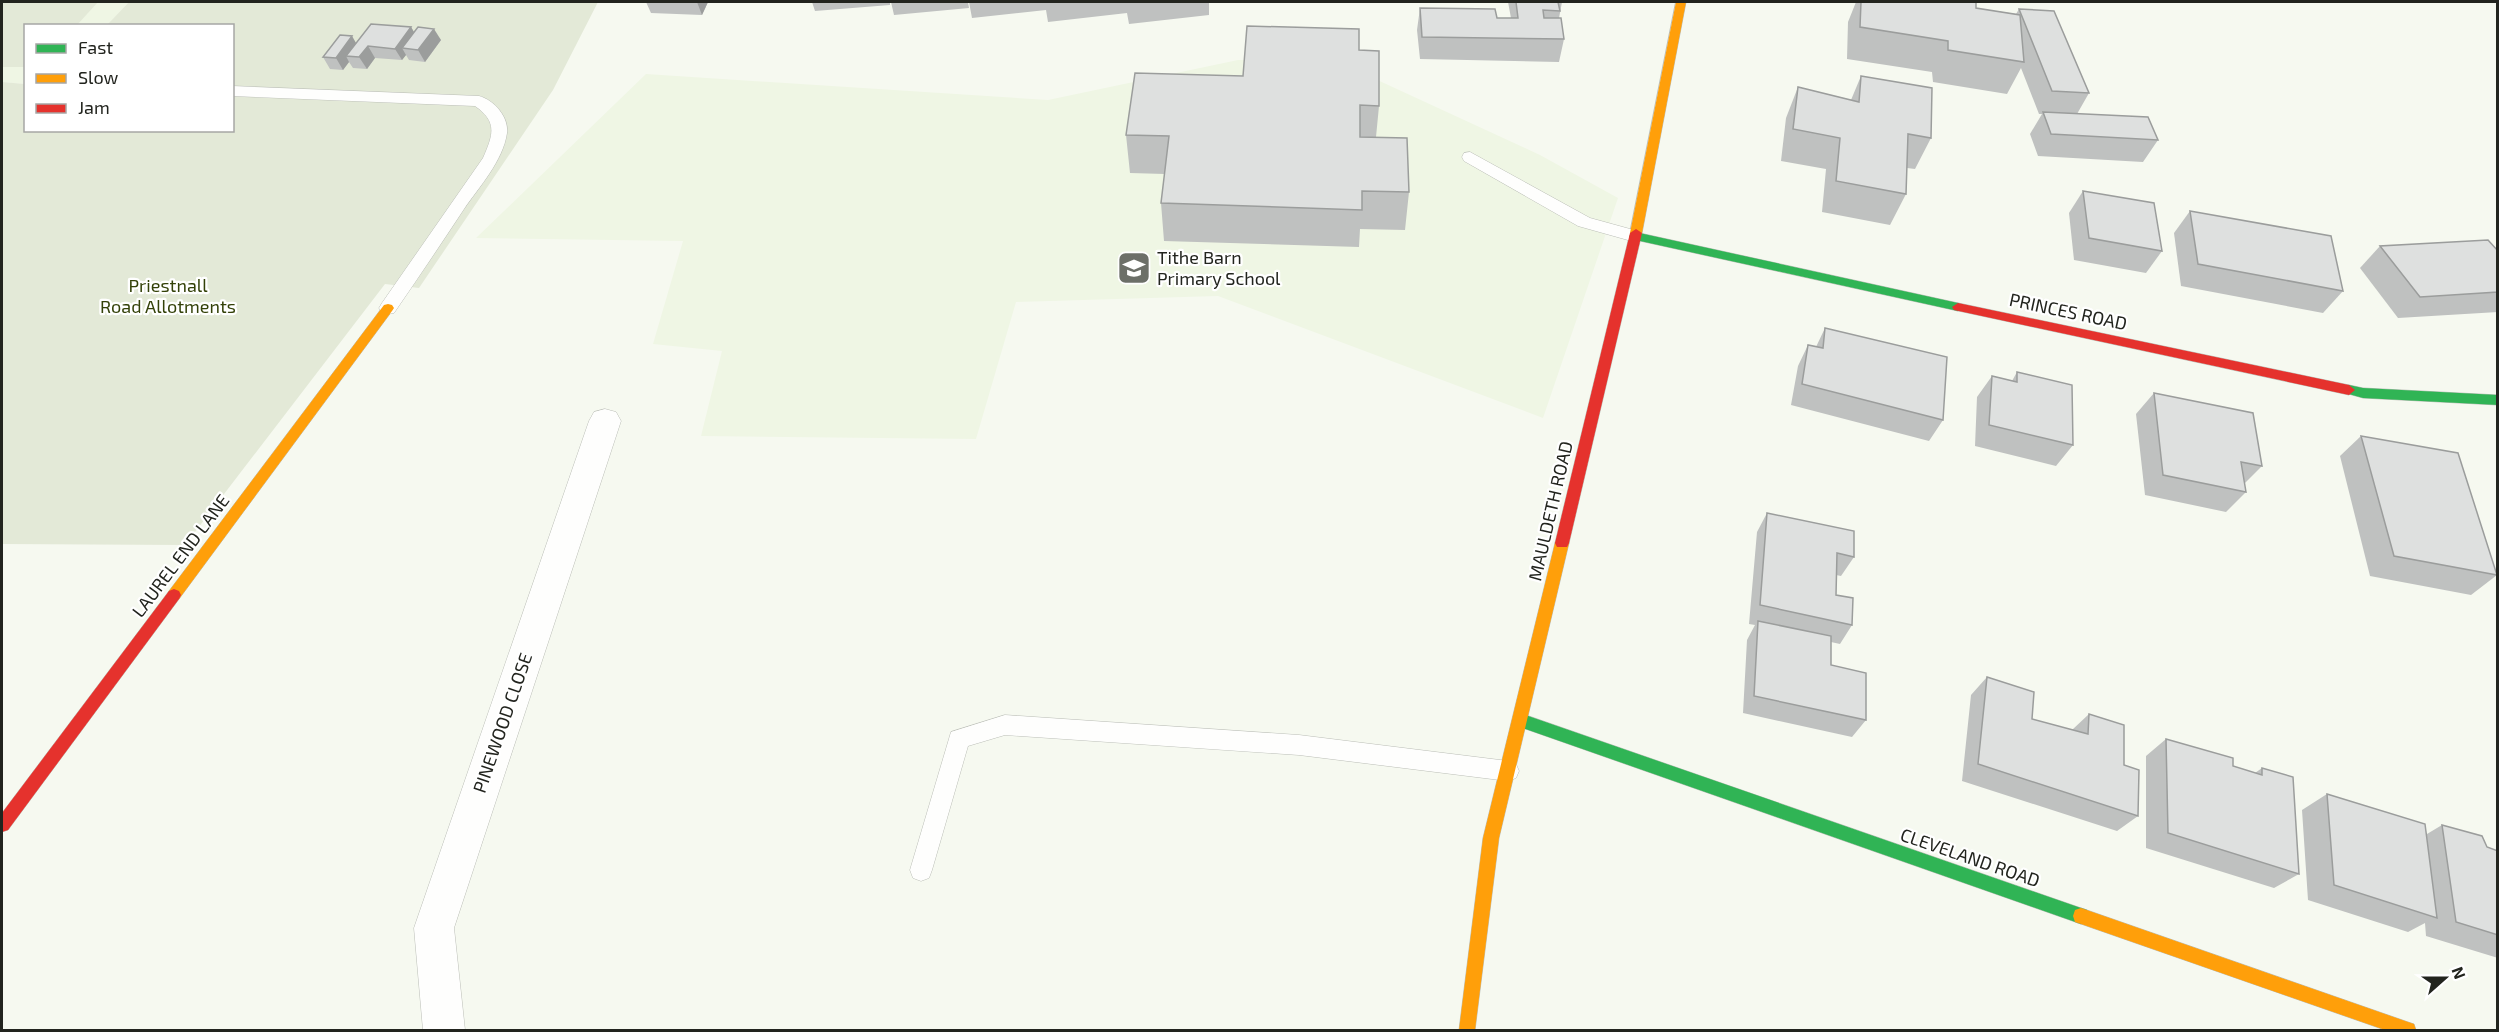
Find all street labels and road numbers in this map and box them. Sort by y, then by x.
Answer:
street label: PRINCES ROAD [2007,288,2129,334]
street label: MAULDETH ROAD [1523,439,1577,583]
street label: LAUREL END LANE [127,490,234,621]
street label: PINEWOOD CLOSE [468,650,536,796]
street label: CLEVELAND ROAD [1898,823,2043,891]

